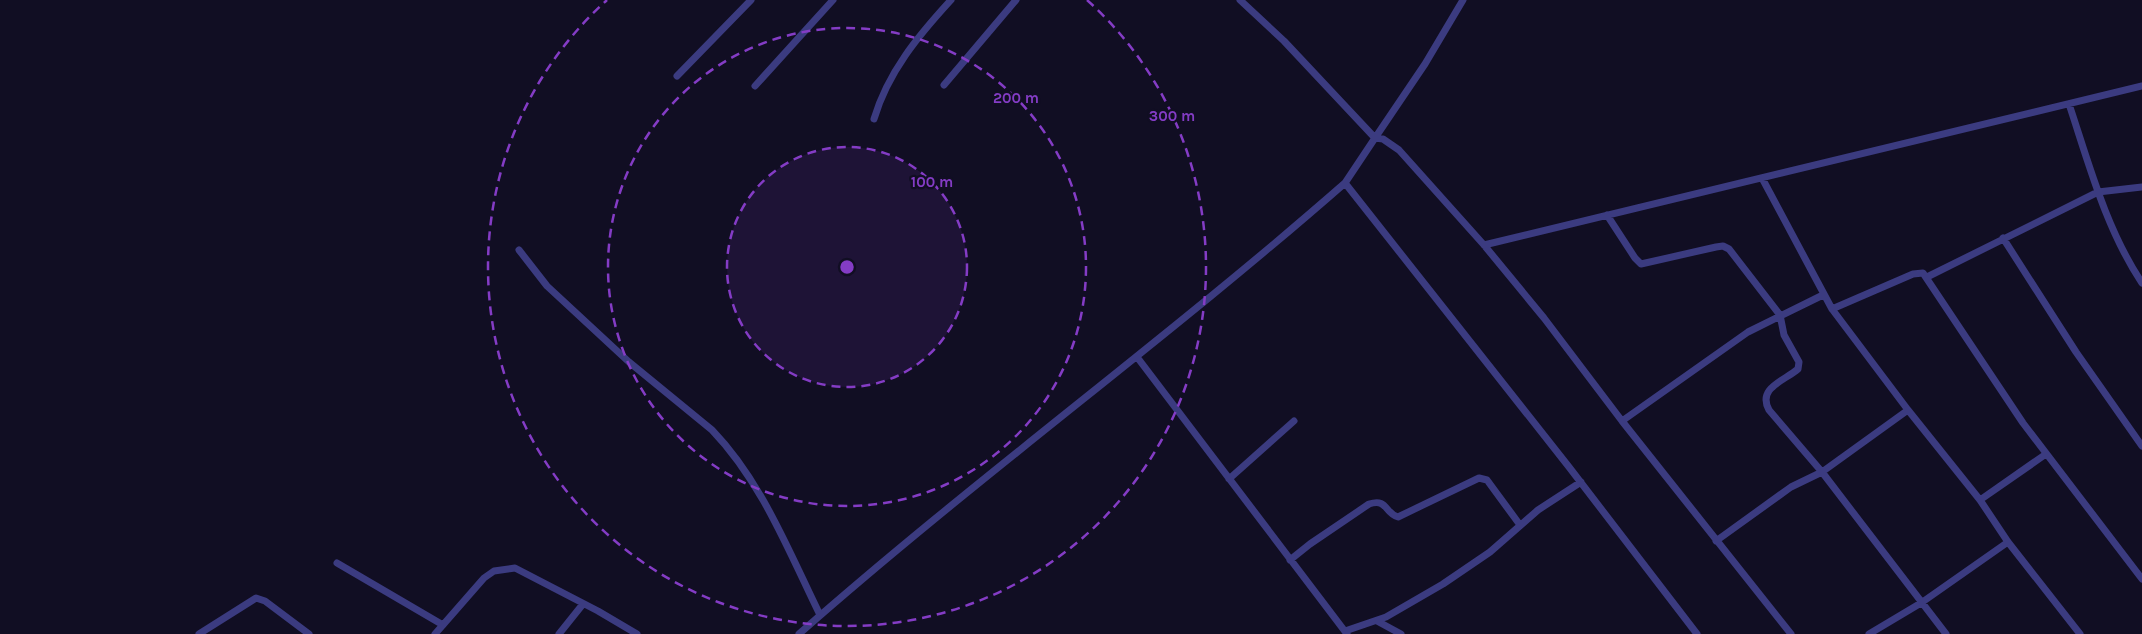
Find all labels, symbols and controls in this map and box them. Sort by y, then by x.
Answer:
text: 200 m [993,89,1039,107]
text: 300 m [1149,107,1195,125]
text: 100 m [911,173,953,191]
centre of rings [838,258,856,276]

